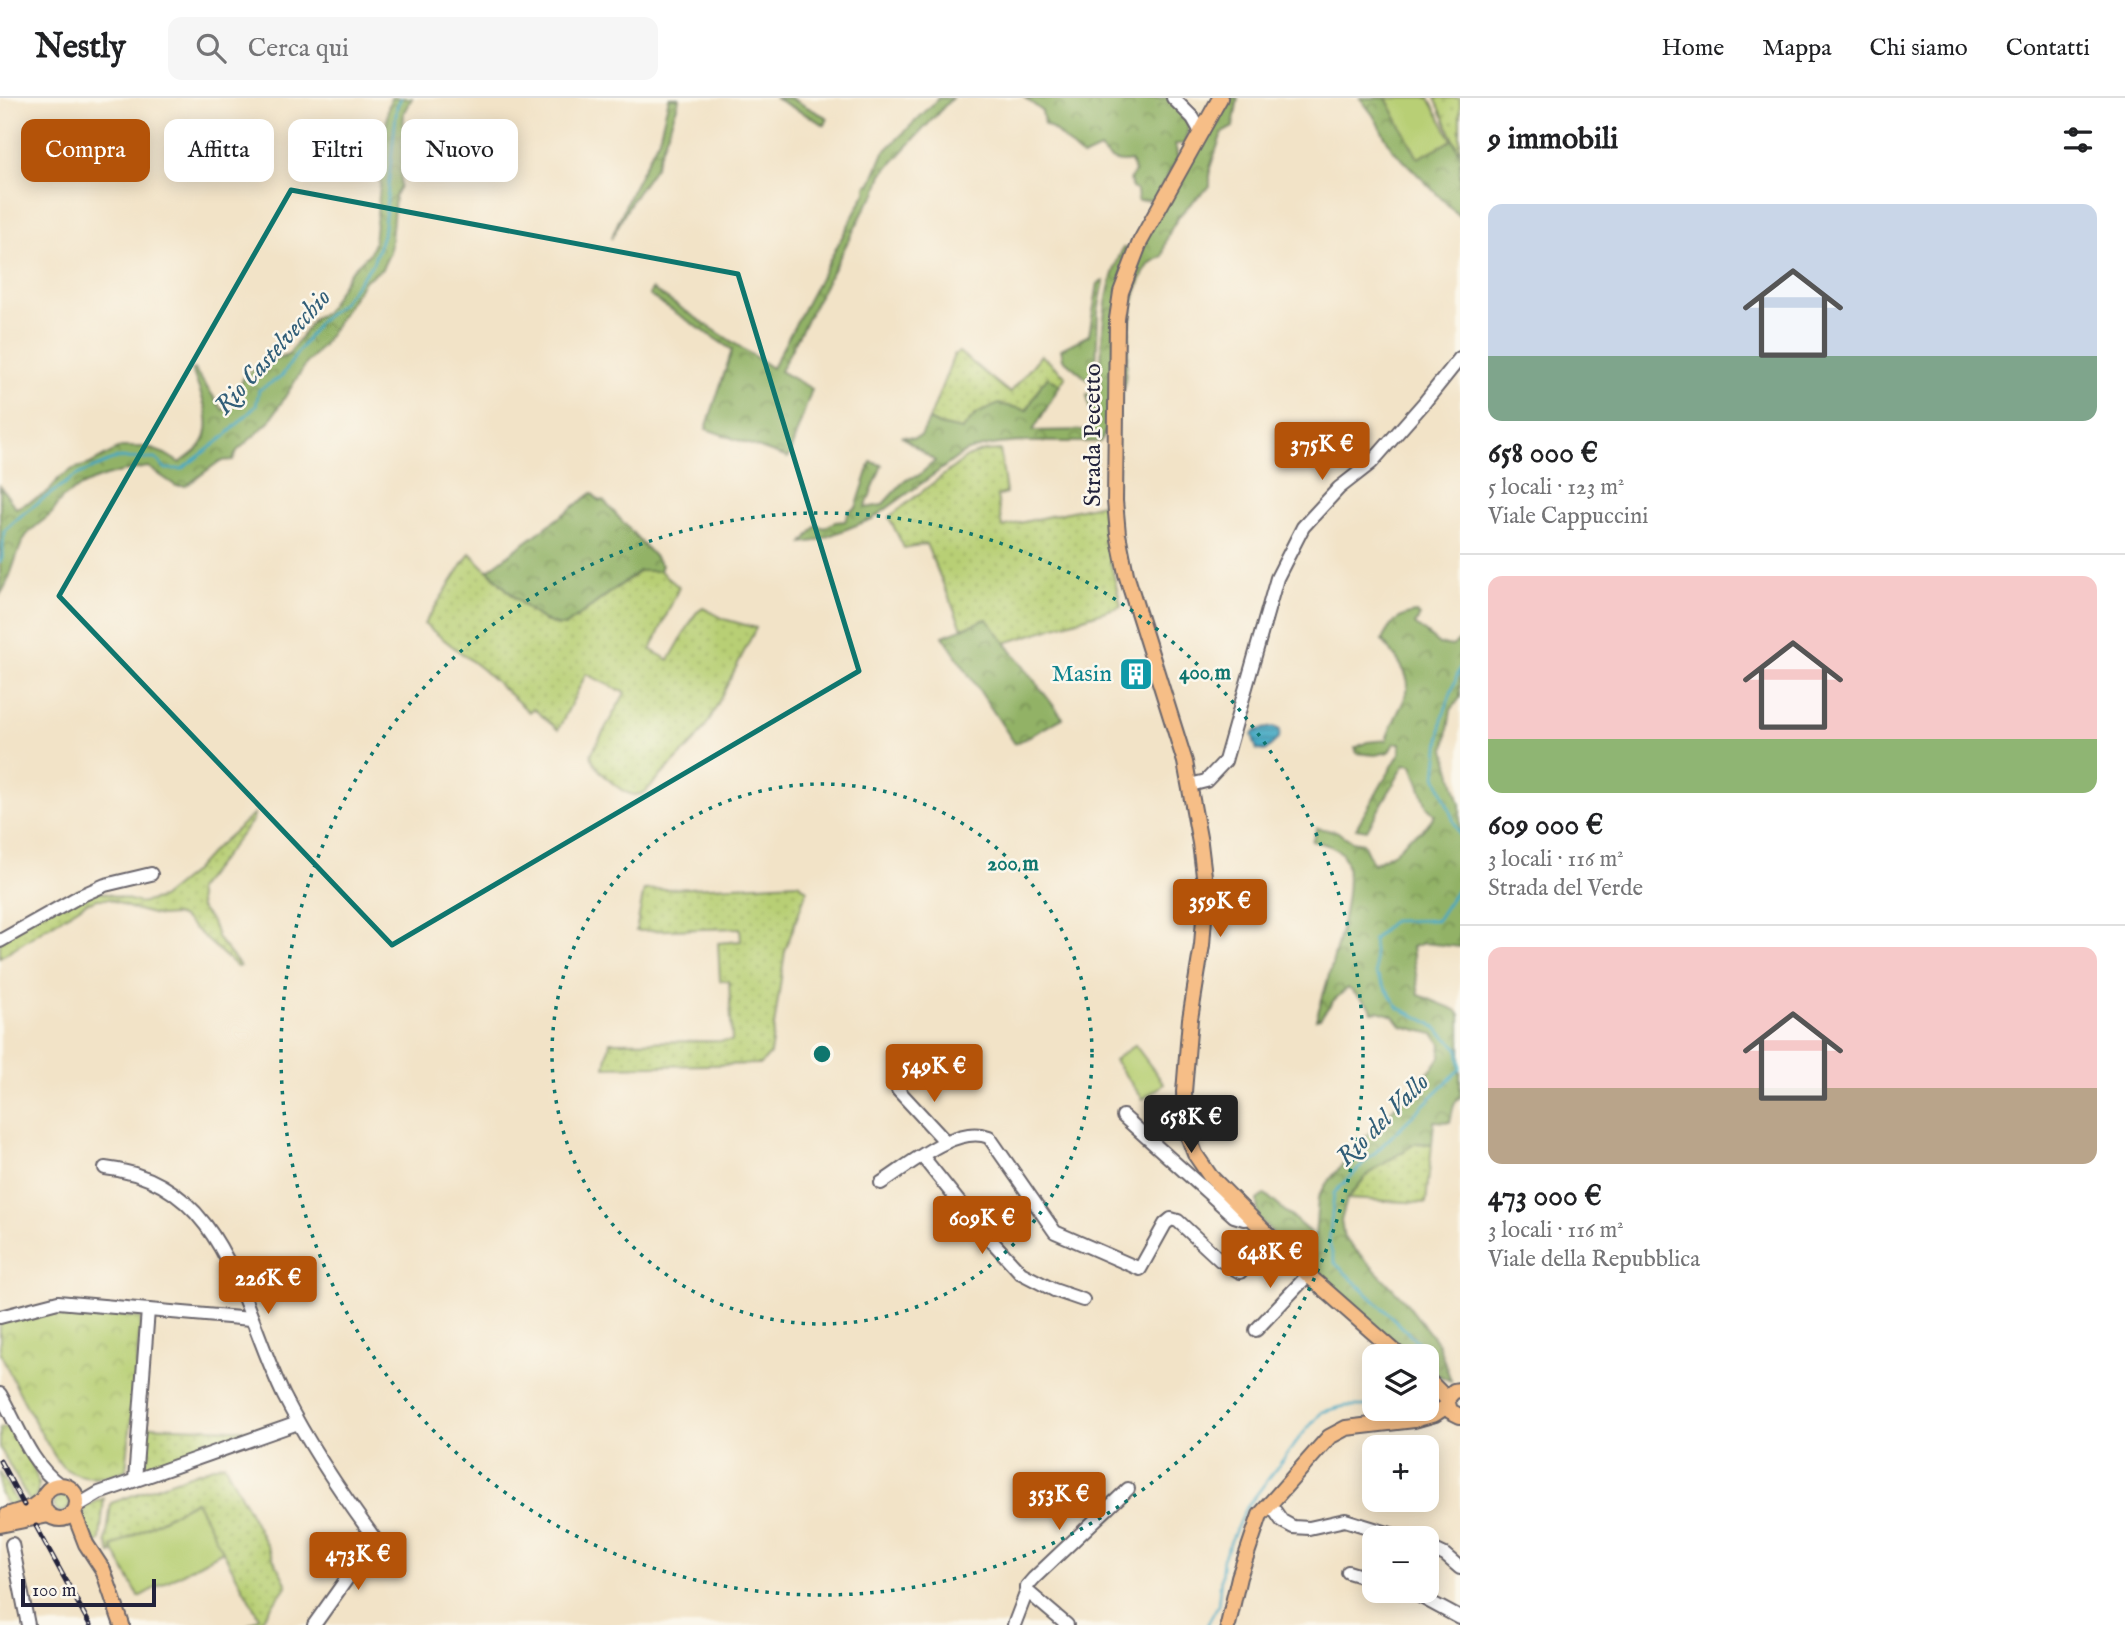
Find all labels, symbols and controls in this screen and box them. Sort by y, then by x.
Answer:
search box [168,17,658,80]
text: Nestly [35,27,126,69]
icon: search [192,29,230,67]
text: Cerca qui [248,32,349,65]
text: Home [1662,33,1724,64]
text: Mappa [1762,33,1832,64]
text: Chi siamo [1870,33,1968,64]
text: Contatti [2006,33,2090,64]
chip: Compra [21,119,150,182]
chip: Affitta [164,119,274,182]
chip: Filtri [288,119,387,182]
chip: Nuovo [401,119,518,182]
text: 9 immobili [1488,121,1618,159]
icon: filters [2059,121,2097,159]
icon: home [1730,250,1856,376]
water label: Rio Castelvecchio [208,282,338,422]
street label: Strada Pecetto [1078,363,1109,507]
pin: 375K € [1265,422,1379,482]
text: 375K € [1291,430,1353,459]
text: 658 000 € [1488,435,1598,473]
text: 5 locali · 123 m² [1488,473,1624,502]
text: Viale Cappuccini [1488,502,1648,531]
icon: home [1730,622,1856,748]
building icon: Masin [1117,655,1155,693]
place label: Masin [1051,659,1112,690]
text: 400 m [1179,660,1232,687]
text: 609 000 € [1488,807,1603,845]
text: 3 locali · 116 m² [1488,845,1624,874]
text: 200 m [987,851,1039,878]
text: Strada del Verde [1488,874,1643,903]
pin: 359K € [1163,880,1277,939]
text: 359K € [1189,887,1251,916]
icon: home [1730,993,1856,1119]
centre of rings [810,1042,834,1066]
pin: 549K € [877,1044,991,1104]
text: 549K € [902,1052,966,1081]
water label: Rio del Vallo [1329,1066,1437,1174]
pin: 658K € [1134,1096,1248,1155]
text: 658K € [1160,1103,1222,1132]
text: 473 000 € [1488,1178,1602,1216]
pin: 609K € [925,1196,1039,1256]
text: 609K € [949,1204,1015,1233]
text: 3 locali · 116 m² [1488,1216,1624,1245]
pin: 648K € [1213,1230,1327,1290]
text: 648K € [1237,1238,1303,1267]
text: Viale della Repubblica [1488,1245,1700,1274]
pin: 226K € [211,1256,325,1316]
text: 226K € [235,1264,301,1293]
map controls [1362,1344,1439,1603]
button: layers [1362,1344,1439,1421]
button: + [1362,1435,1439,1512]
pin: 353K € [1002,1472,1116,1532]
text: 353K € [1029,1480,1089,1509]
button: − [1362,1526,1439,1603]
pin: 473K € [301,1532,415,1592]
text: 473K € [325,1540,391,1569]
scale bar [21,1576,156,1608]
text: 100 m [32,1579,76,1603]

